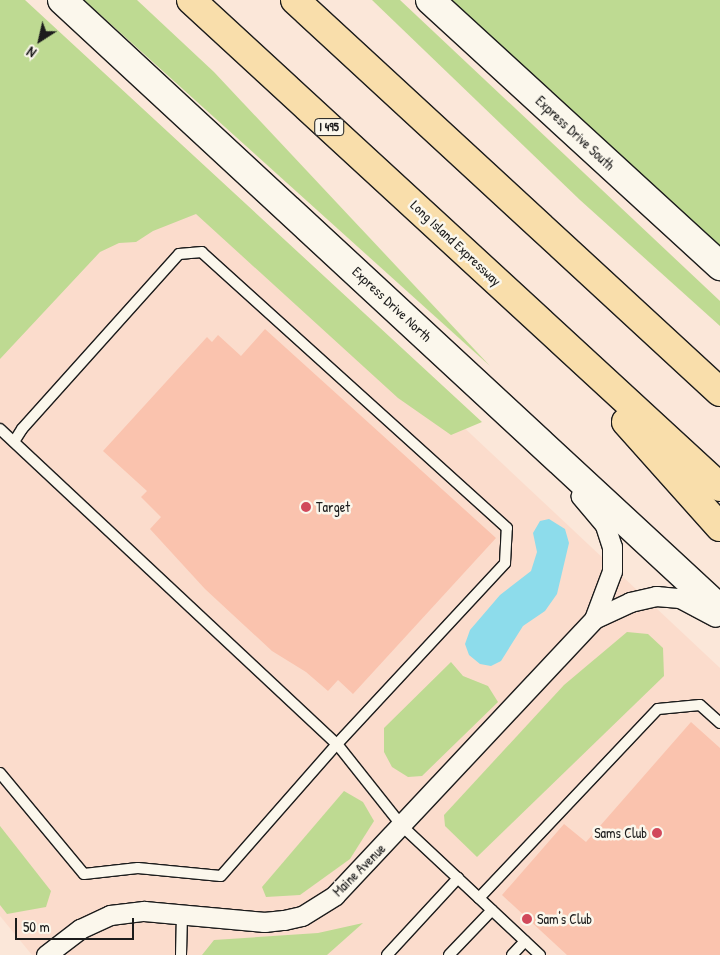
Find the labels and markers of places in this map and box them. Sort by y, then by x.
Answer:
place label: Target [316,499,350,515]
marker: Target [300,501,312,513]
place label: Sams Club [594,825,647,841]
marker: Sams Club [651,827,663,839]
place label: Sam's Club [537,911,592,927]
marker: Sam's Club [521,913,533,925]

